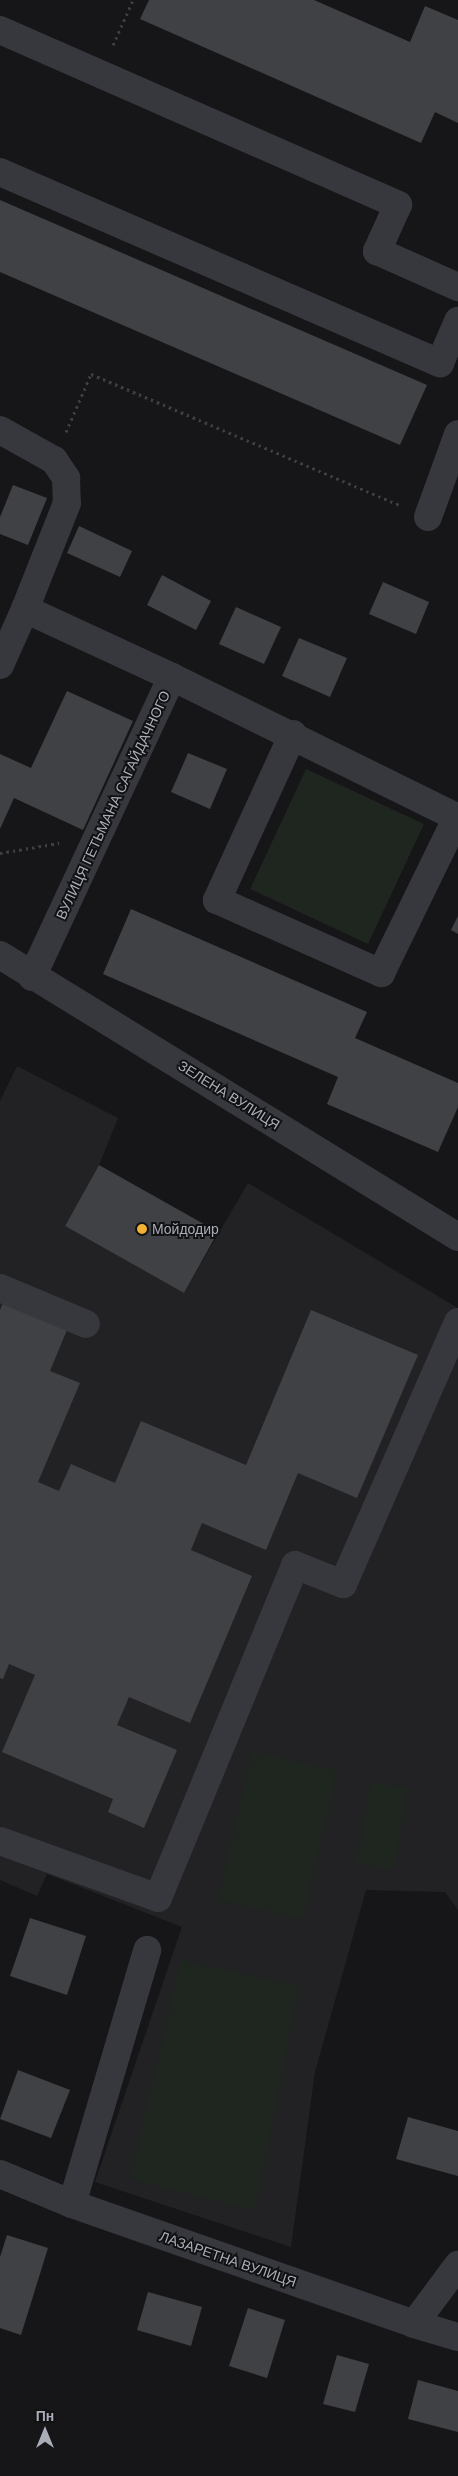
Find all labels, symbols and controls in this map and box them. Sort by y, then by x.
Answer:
street label: ВУЛИЦЯ ГЕТЬМАНА САГАЙДАЧНОГО [53,688,173,922]
street label: ЗЕЛЕНА ВУЛИЦЯ [175,1057,283,1133]
place label: Мойдодир [152,1221,219,1237]
marker: Мойдодир [136,1223,148,1235]
street label: ЛАЗАРЕТНА ВУЛИЦЯ [157,2228,299,2290]
north arrow [20,2406,70,2456]
text: Пн [36,2407,54,2425]

